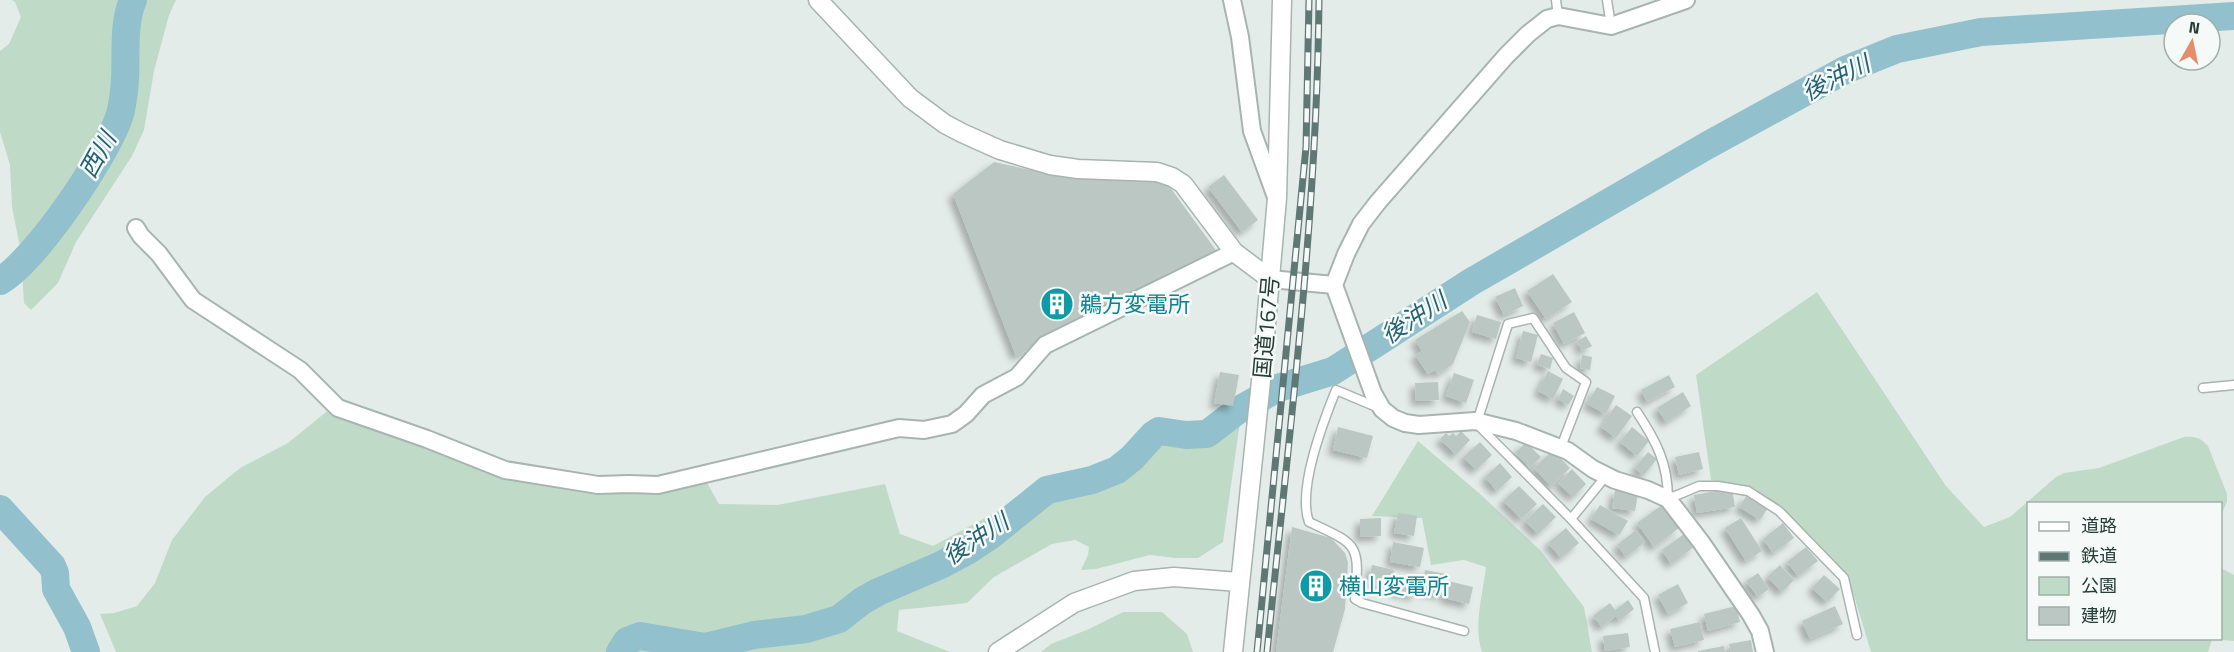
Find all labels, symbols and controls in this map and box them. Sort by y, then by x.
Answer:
north arrow [2162,12,2222,72]
text: N [2187,14,2202,40]
water label: 後沖川 [1795,44,1879,109]
water label: 西川 [70,122,126,184]
street label: 国道167号 [1245,274,1287,380]
water label: 後沖川 [1373,281,1456,352]
building icon: 鵜方変電所 [1039,286,1075,322]
place label: 鵜方変電所 [1080,287,1190,321]
water label: 後沖川 [935,502,1018,573]
legend [2027,502,2222,640]
text: 道路 [2081,512,2117,539]
text: 鉄道 [2081,542,2117,569]
building icon: 横山変電所 [1298,568,1334,604]
place label: 横山変電所 [1339,569,1449,603]
text: 公園 [2081,572,2117,599]
text: 建物 [2081,602,2117,629]

